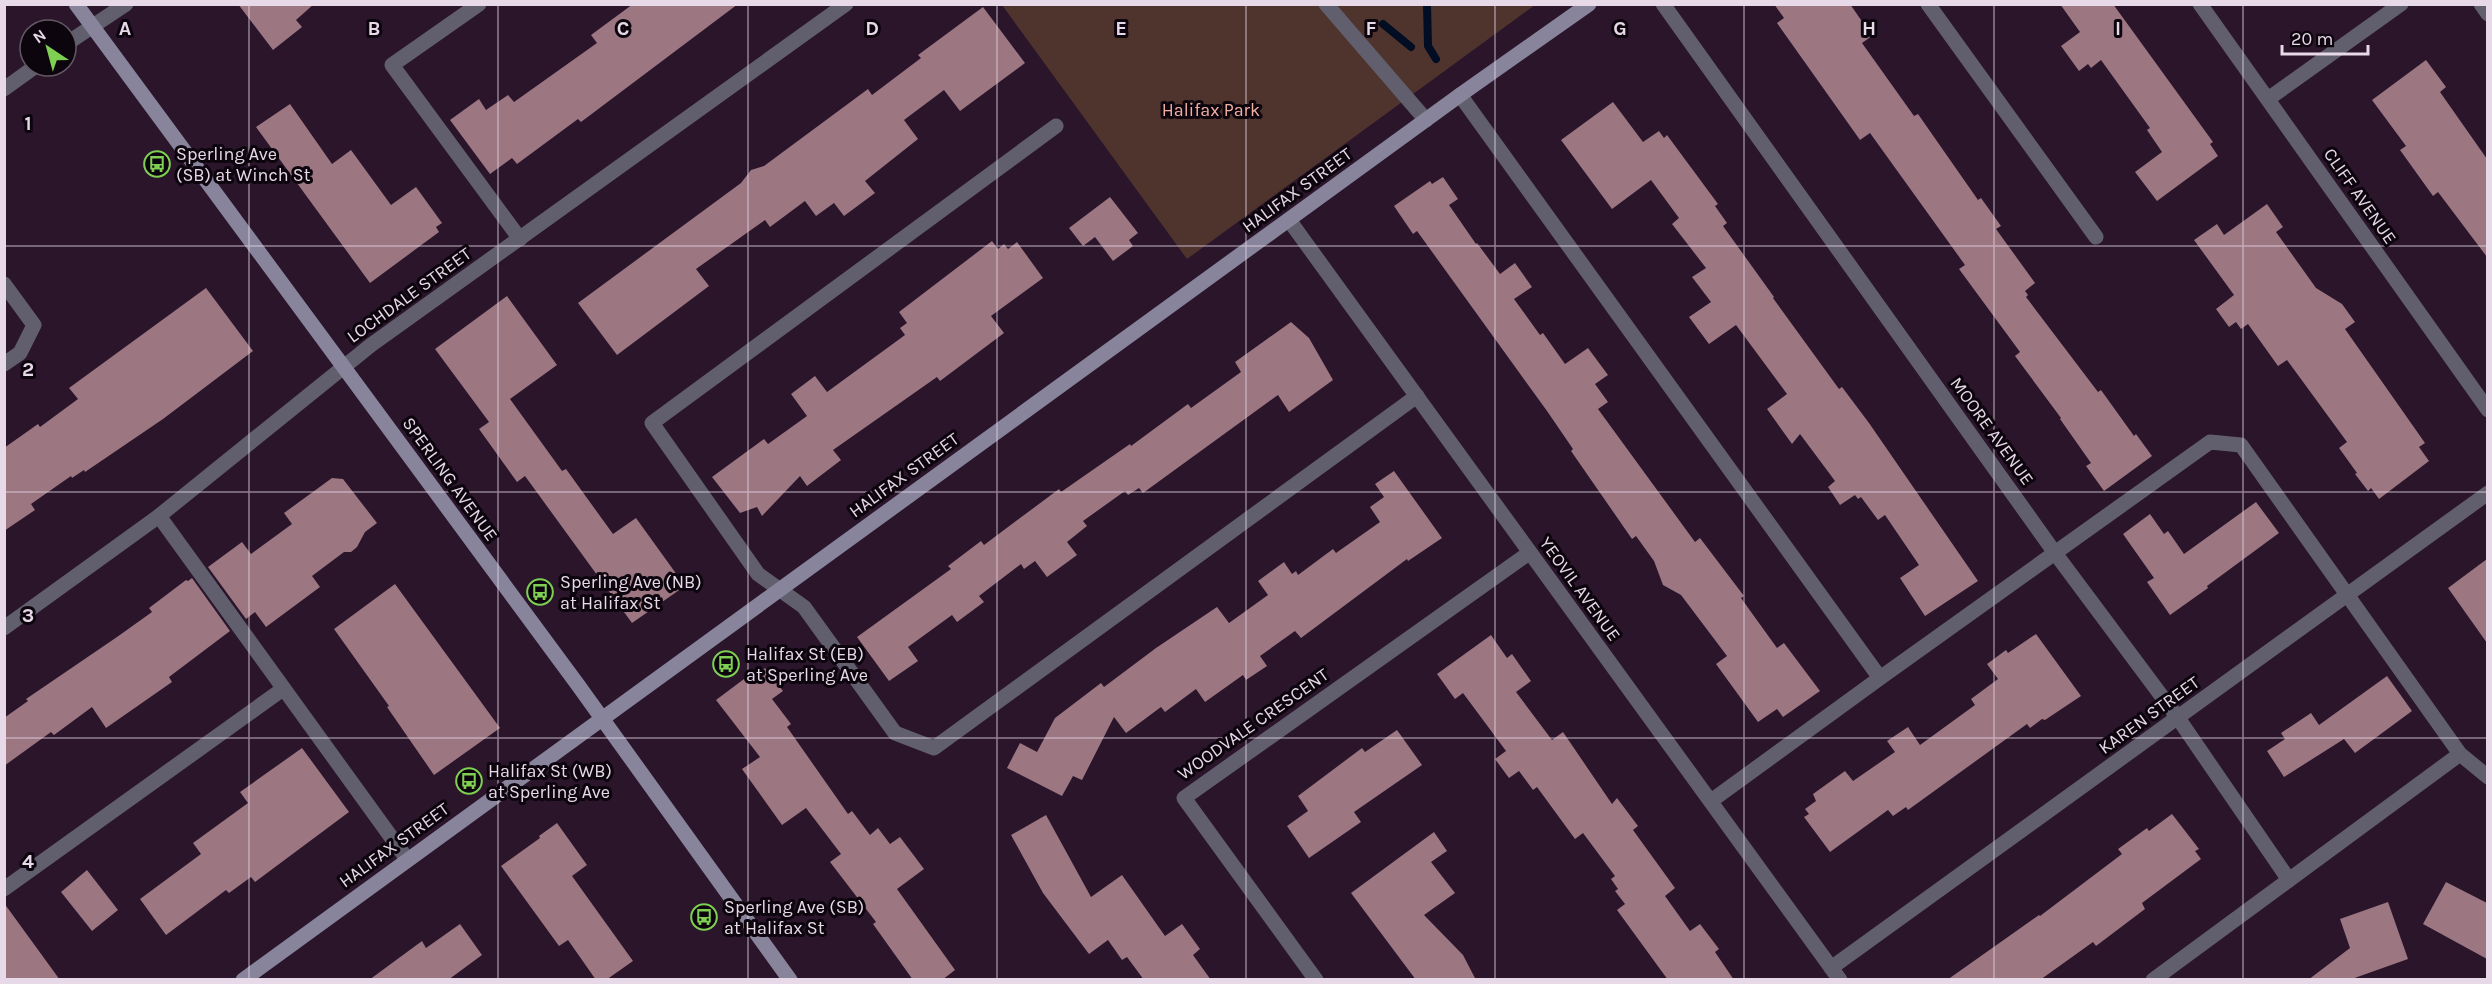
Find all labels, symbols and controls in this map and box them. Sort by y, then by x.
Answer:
text: A [119,17,132,40]
text: B [368,17,380,40]
text: C [617,17,629,40]
text: D [865,17,879,40]
text: E [1115,17,1127,40]
text: F [1366,17,1377,40]
text: G [1613,17,1627,40]
text: H [1862,17,1876,40]
text: I [2115,17,2121,40]
north arrow [18,18,78,78]
scale bar [2282,18,2368,56]
text: N [29,25,50,47]
text: 20 m [2291,28,2333,50]
park label: Halifax Park [1162,99,1260,121]
text: 1 [24,112,32,135]
place label: Sperling Ave (SB) at Winch St [176,143,311,186]
street label: HALIFAX STREET [1238,143,1356,237]
street label: CLIFF AVENUE [2319,144,2401,248]
bus stop icon: Sperling Ave (SB) at Winch St [142,149,172,179]
street label: LOCHDALE STREET [343,243,475,347]
text: 2 [22,358,34,381]
street label: MOORE AVENUE [1945,373,2039,489]
street label: SPERLING AVENUE [398,413,502,545]
street label: HALIFAX STREET [845,428,963,522]
street label: YEOVIL AVENUE [1535,533,1625,645]
place label: Sperling Ave (NB) at Halifax St [560,571,702,614]
bus stop icon: Sperling Ave (NB) at Halifax St [525,577,555,607]
text: 3 [22,604,34,627]
place label: Halifax St (EB) at Sperling Ave [746,643,868,686]
bus stop icon: Halifax St (EB) at Sperling Ave [711,649,741,679]
street label: WOODVALE CRESCENT [1173,664,1333,784]
street label: KAREN STREET [2094,671,2204,759]
place label: Halifax St (WB) at Sperling Ave [488,760,612,803]
bus stop icon: Halifax St (WB) at Sperling Ave [454,766,484,796]
street label: HALIFAX STREET [335,798,453,892]
text: 4 [22,850,34,873]
place label: Sperling Ave (SB) at Halifax St [724,896,864,939]
bus stop icon: Sperling Ave (SB) at Halifax St [689,902,719,932]

